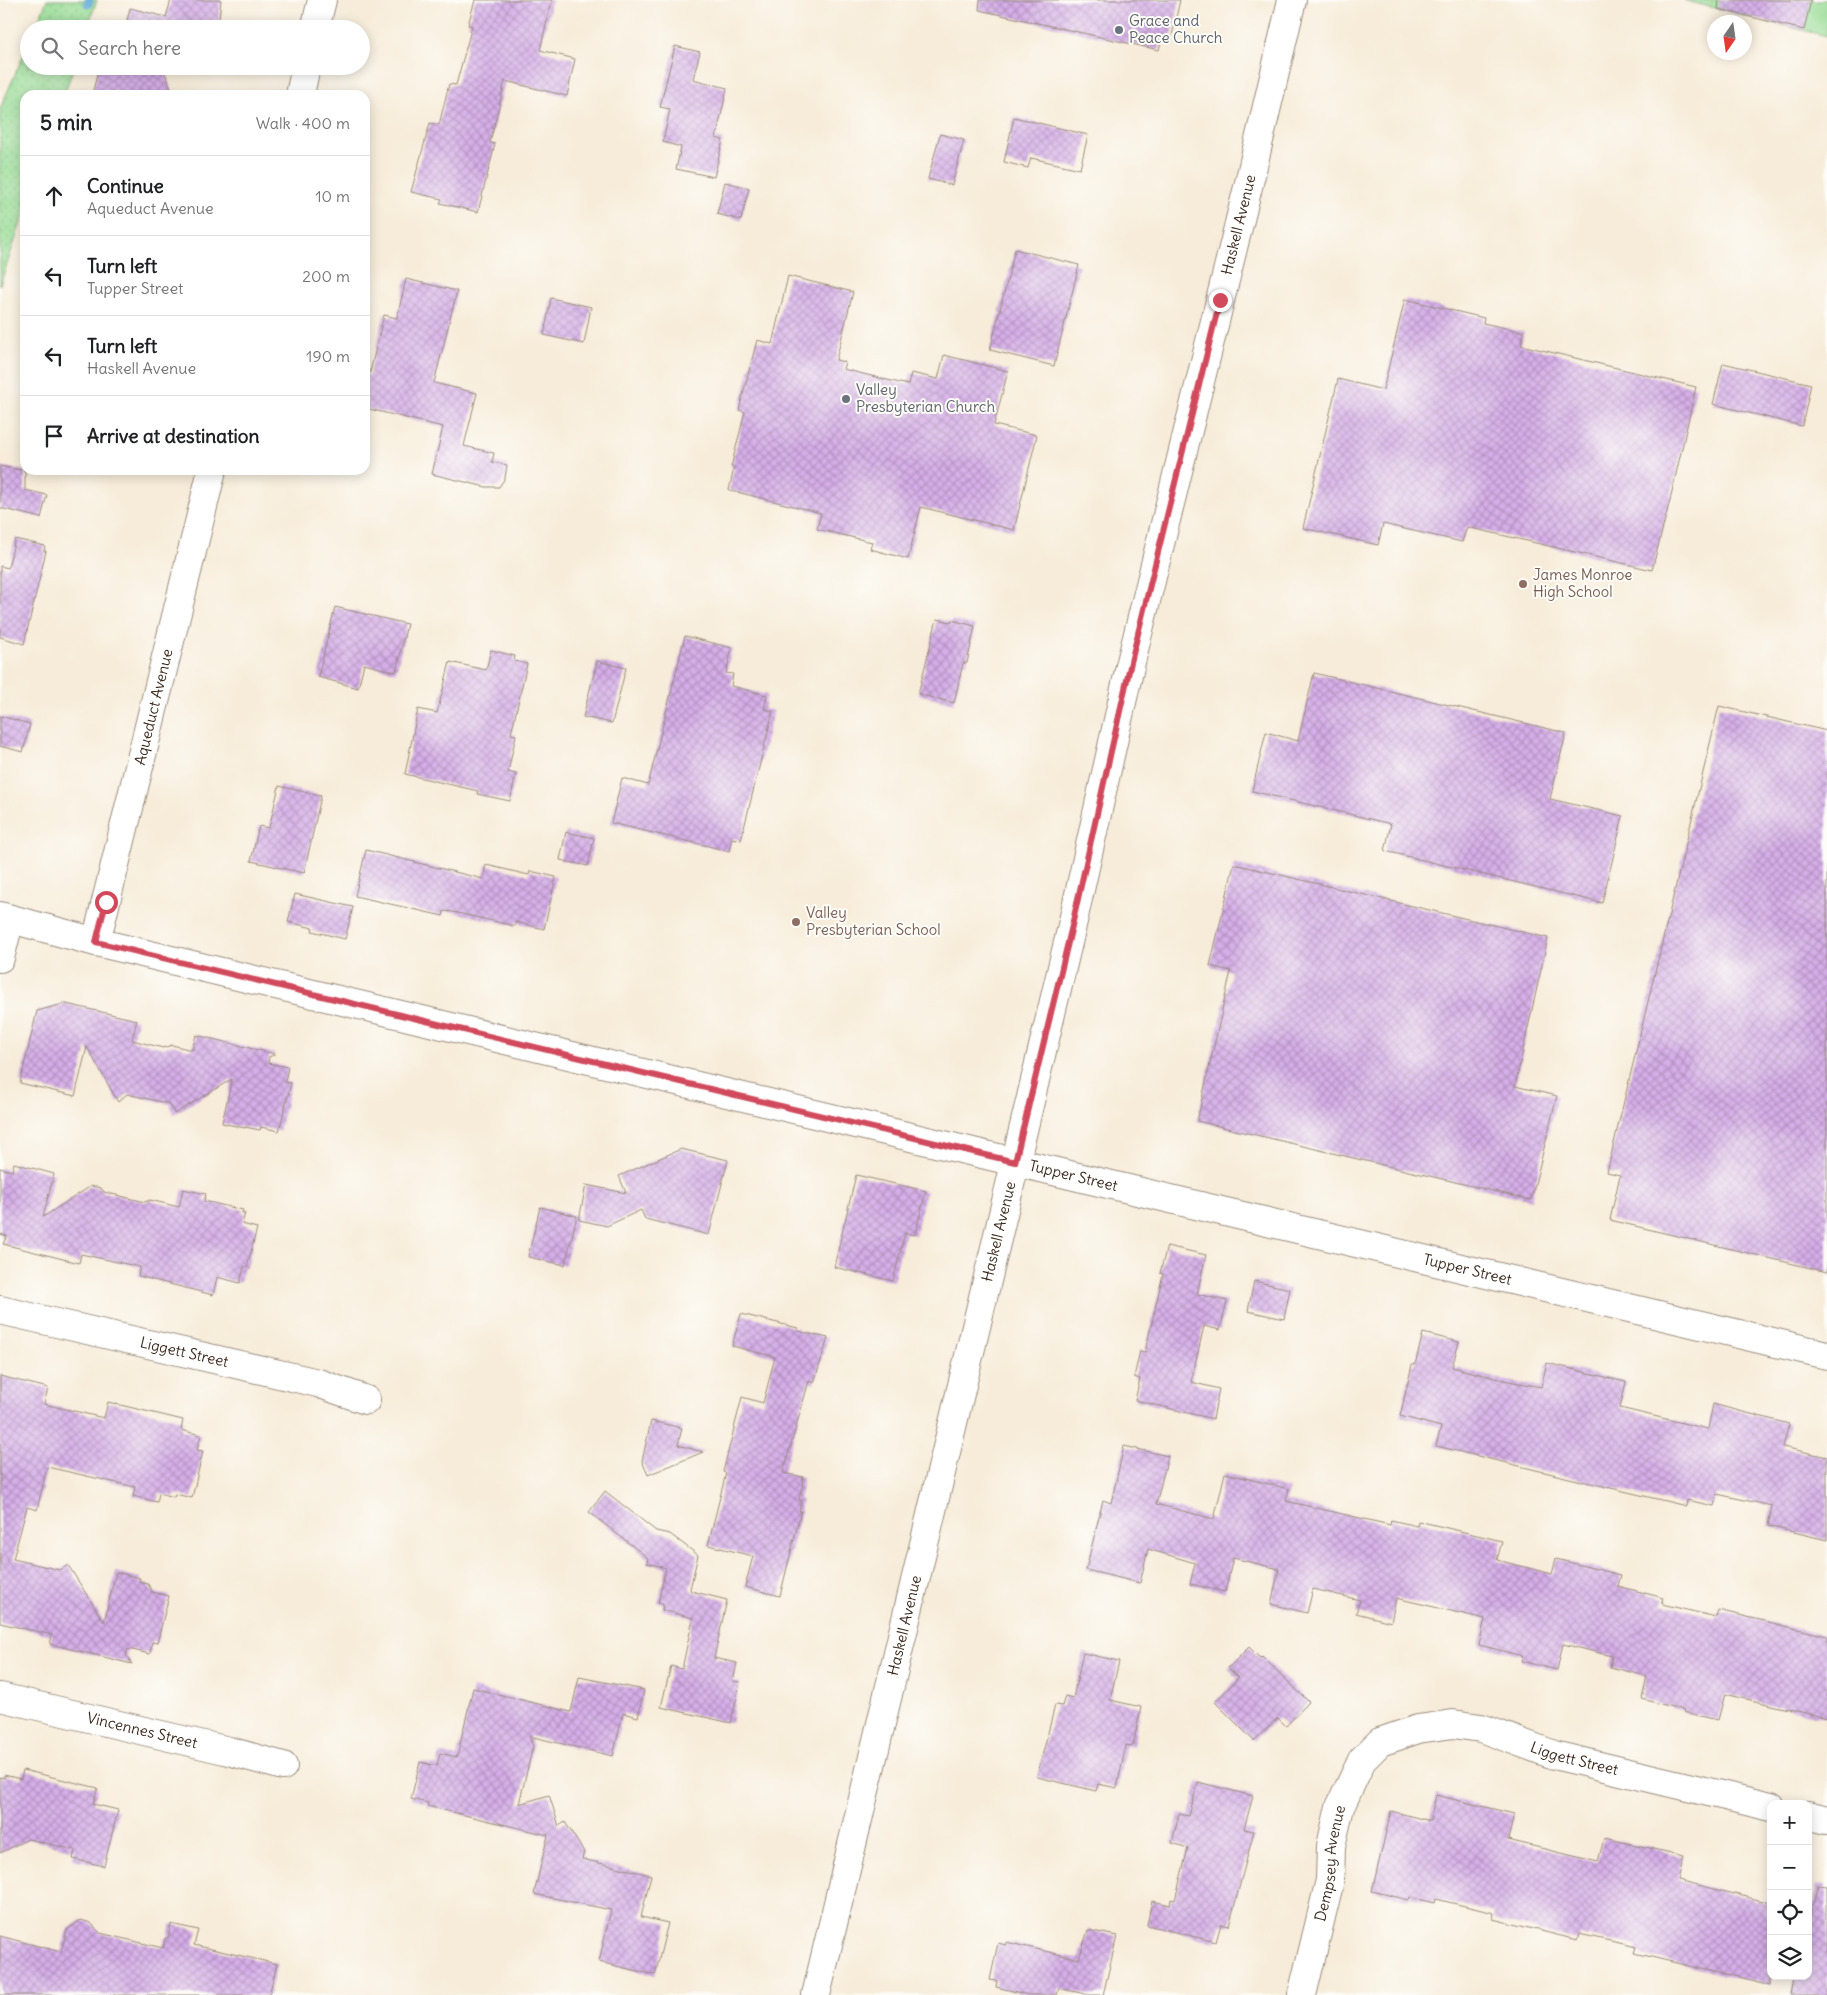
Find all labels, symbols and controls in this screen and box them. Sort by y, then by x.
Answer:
place label: Grace and Peace Church [1129,11,1223,47]
north arrow [1707,15,1752,60]
search box [20,20,370,75]
marker: Grace and Peace Church [1113,24,1125,36]
icon: search [38,34,66,62]
text: Search here [78,36,181,60]
text: 5 min [40,109,92,136]
text: Walk · 400 m [256,113,350,133]
street label: Haskell Avenue [1217,173,1260,277]
text: Continue [87,174,164,198]
icon: ahead [40,182,68,210]
text: 10 m [315,186,350,206]
text: Aqueduct Avenue [87,198,214,218]
text: Turn left [87,254,157,278]
icon: left [40,262,68,290]
text: 200 m [302,266,350,286]
text: Tupper Street [87,278,184,298]
route end [1209,289,1232,312]
text: Turn left [87,334,157,358]
icon: left [40,342,68,370]
text: 190 m [306,346,350,366]
text: Haskell Avenue [87,358,196,378]
place label: Valley Presbyterian Church [856,380,996,416]
marker: Valley Presbyterian Church [840,393,852,405]
icon: arrive [40,422,68,450]
text: Arrive at destination [87,424,260,448]
place label: James Monroe High School [1533,565,1632,601]
marker: James Monroe High School [1517,578,1529,590]
street label: Aqueduct Avenue [130,647,177,767]
route start [95,891,118,914]
place label: Valley Presbyterian School [806,903,941,939]
marker: Valley Presbyterian School [790,916,802,928]
street label: Tupper Street [1027,1156,1120,1195]
street label: Haskell Avenue [977,1179,1019,1284]
street label: Tupper Street [1421,1249,1514,1289]
street label: Liggett Street [138,1332,230,1371]
street label: Haskell Avenue [883,1573,925,1677]
street label: Vincennes Street [85,1708,199,1752]
street label: Liggett Street [1528,1737,1620,1779]
map controls [1767,1800,1812,1980]
button: + [1767,1800,1812,1845]
street label: Dempsey Avenue [1310,1803,1349,1923]
button: − [1767,1845,1812,1890]
button: locate [1767,1890,1812,1935]
button: layers [1767,1935,1812,1980]

